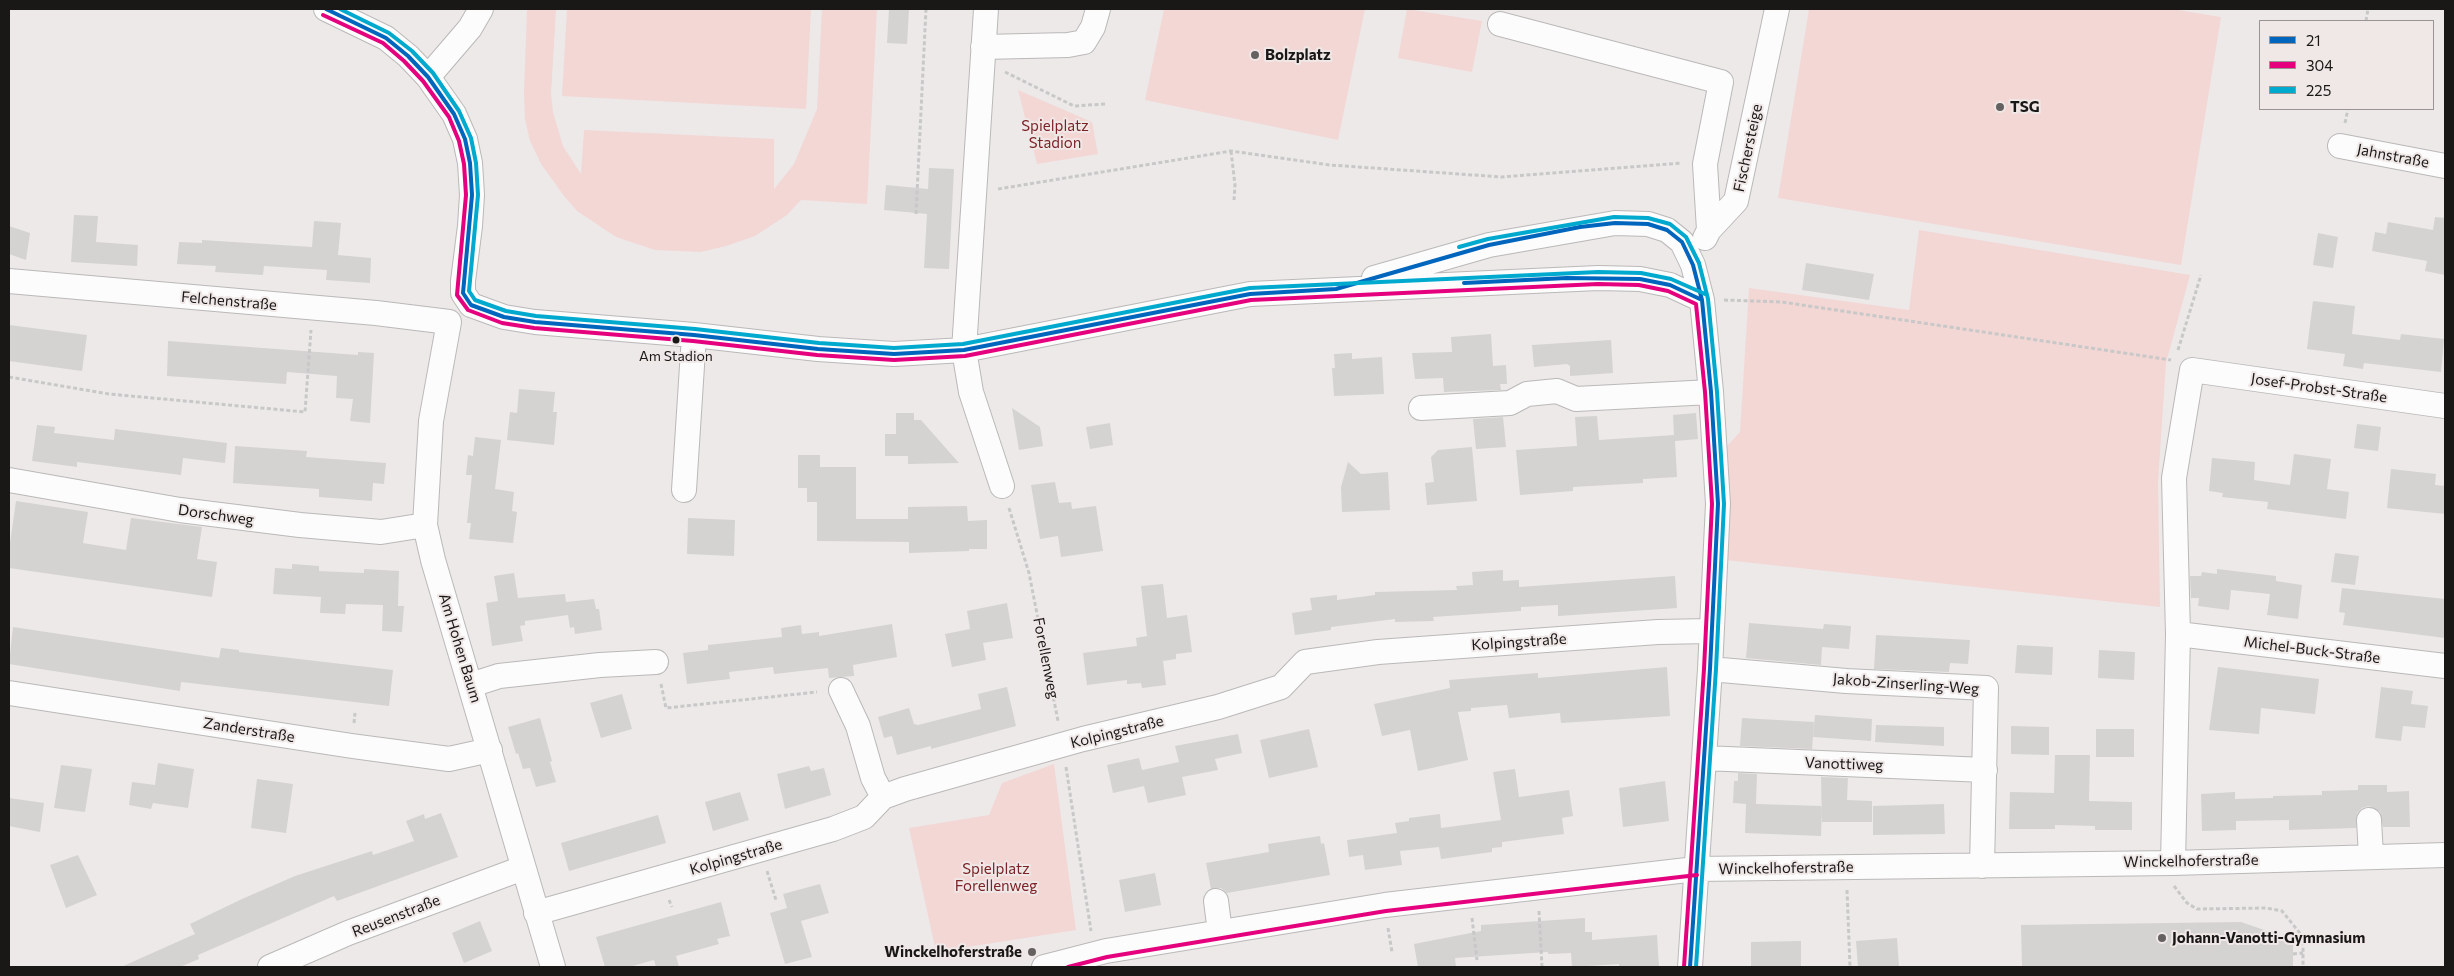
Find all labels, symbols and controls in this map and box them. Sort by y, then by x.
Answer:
legend [2259,20,2434,110]
text: 21 [2306,31,2321,49]
place label: Bolzplatz [1265,46,1331,64]
marker: Bolzplatz [1249,49,1261,61]
text: 304 [2306,56,2333,74]
text: 225 [2306,81,2331,99]
place label: TSG [2010,98,2040,116]
marker: TSG [1994,101,2006,113]
street label: Fischersteige [1730,102,1766,194]
park label: Spielplatz Stadion [1021,117,1089,152]
street label: Jahnstraße [2355,140,2431,172]
street label: Felchenstraße [180,288,278,314]
marker: Am Stadion [671,335,681,345]
place label: Am Stadion [639,348,713,364]
street label: Josef-Probst-Straße [2250,370,2388,406]
street label: Dorschweg [177,501,255,529]
street label: Am Hohen Baum [435,591,485,705]
street label: Forellenweg [1029,616,1063,700]
street label: Kolpingstraße [1471,630,1567,654]
street label: Michel-Buck-Straße [2243,633,2381,667]
street label: Jakob-Zinserling-Weg [1832,670,1980,698]
street label: Kolpingstraße [1069,712,1165,752]
street label: Zanderstraße [202,714,296,746]
street label: Vanottiweg [1804,754,1884,774]
street label: Kolpingstraße [688,835,784,879]
street label: Winckelhoferstraße [2123,851,2259,871]
street label: Winckelhoferstraße [1718,858,1854,878]
park label: Spielplatz Forellenweg [955,860,1037,895]
street label: Reusenstraße [349,891,443,941]
place label: Johann-Vanotti-Gymnasium [2172,929,2365,947]
marker: Johann-Vanotti-Gymnasium [2156,932,2168,944]
place label: Winckelhoferstraße [884,943,1022,961]
marker: Winckelhoferstraße [1026,946,1038,958]

